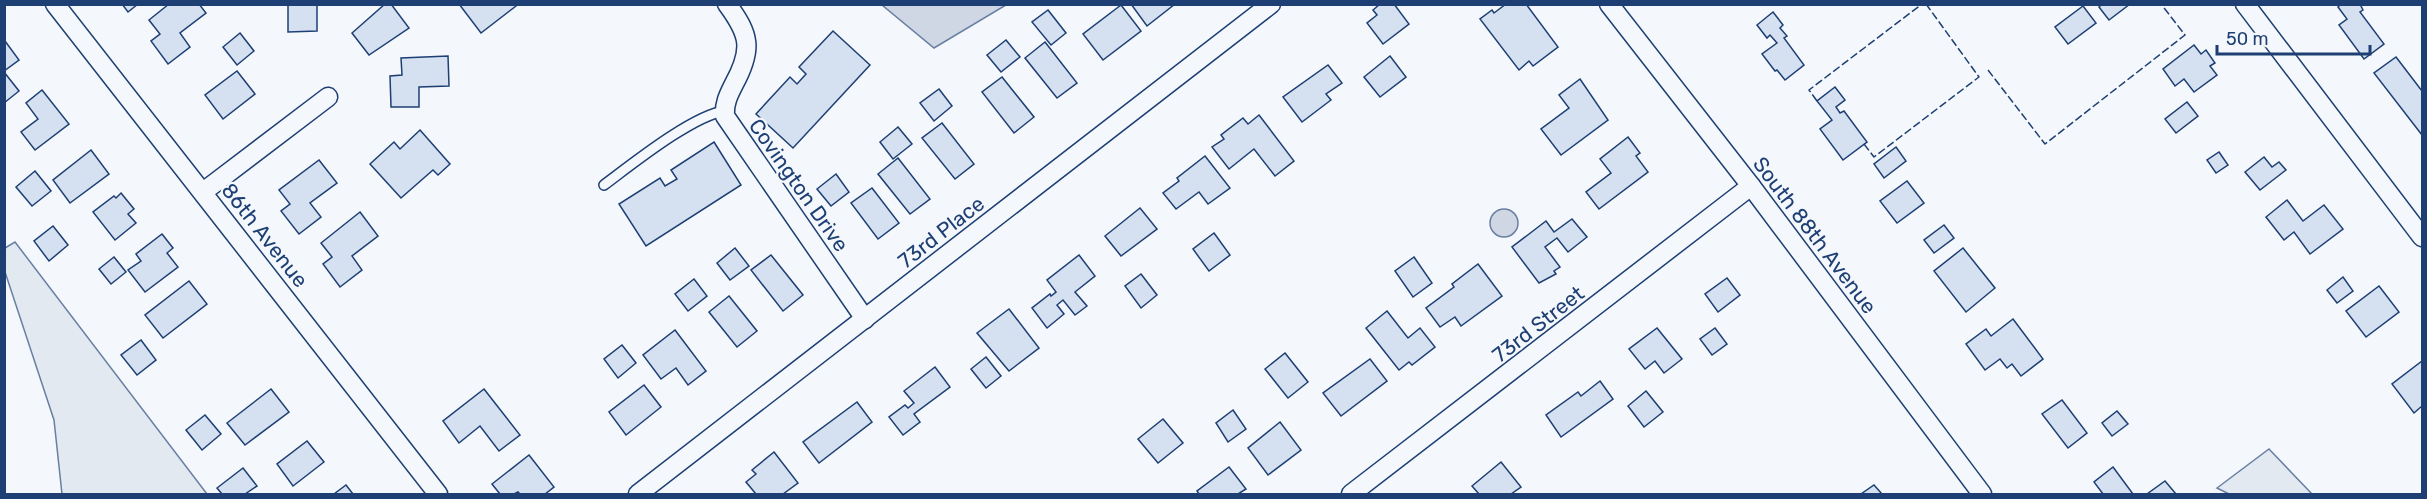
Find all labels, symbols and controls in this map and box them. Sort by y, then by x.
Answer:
scale bar [2217,18,2370,56]
text: 50 m [2226,28,2269,50]
street label: Covington Drive [744,114,854,256]
street label: South 88th Avenue [1748,152,1882,318]
street label: 86th Avenue [217,178,313,292]
street label: 73rd Place [893,191,989,273]
street label: 73rd Street [1487,280,1589,368]

